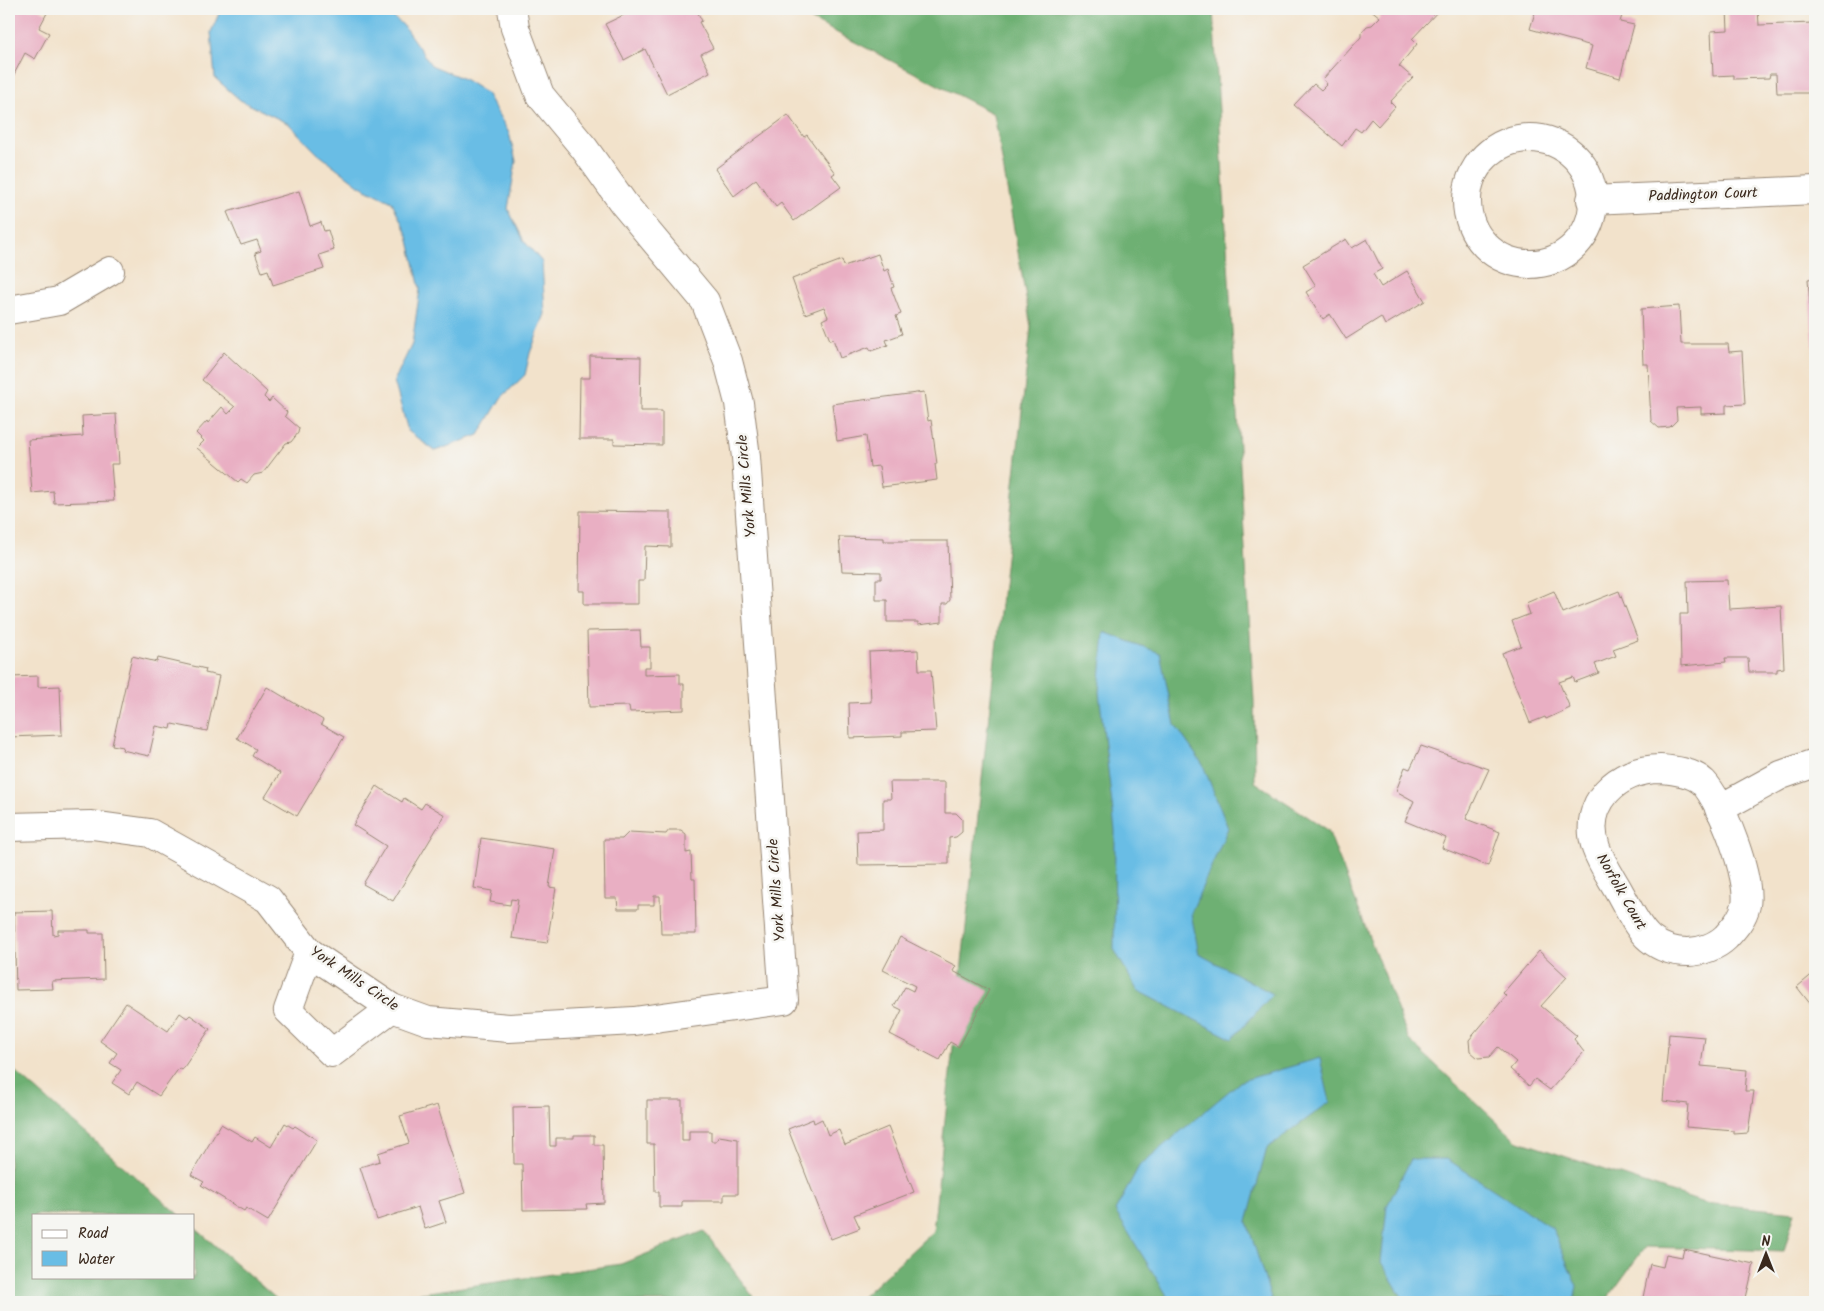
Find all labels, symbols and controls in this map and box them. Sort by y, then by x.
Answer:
street label: Paddington Court [1648,181,1758,209]
street label: York Mills Circle [731,433,763,538]
street label: York Mills Circle [761,837,793,942]
street label: Norfolk Court [1589,849,1653,935]
street label: York Mills Circle [305,940,404,1018]
legend [32,1214,195,1278]
text: Road [78,1222,109,1246]
north arrow [1742,1228,1792,1278]
text: N [1762,1231,1771,1253]
text: Water [78,1248,115,1272]

